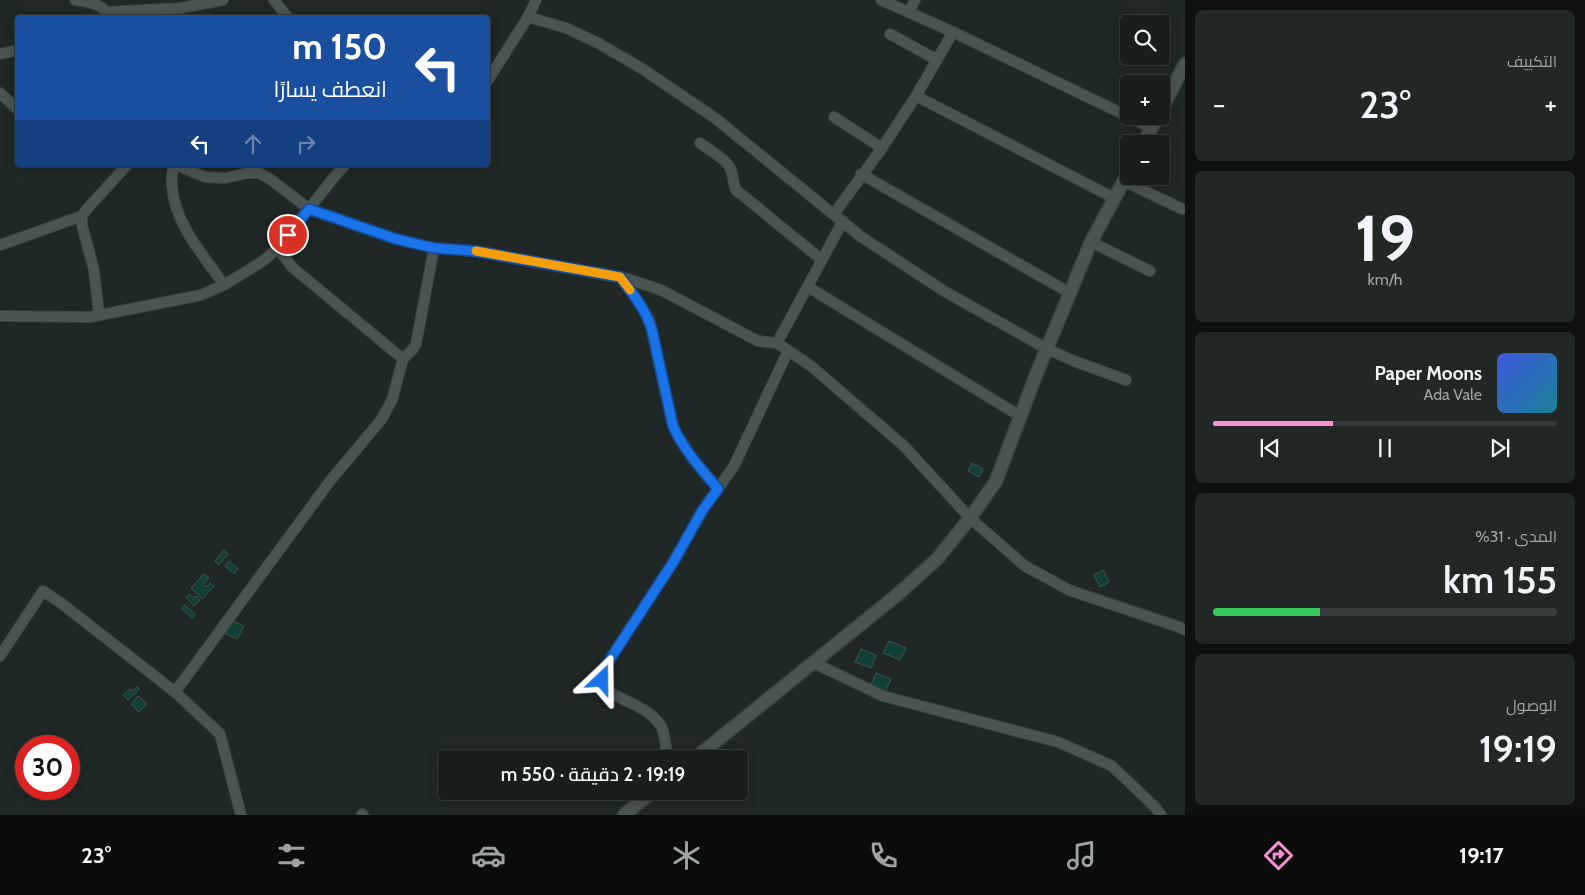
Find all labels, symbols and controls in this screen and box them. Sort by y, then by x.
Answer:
map controls [1120,15,1170,185]
button: search [1120,15,1170,65]
text: 150 m [292,25,387,68]
icon: left [405,35,470,100]
text: التكييف [1507,52,1557,71]
button: + [1120,75,1170,125]
text: انعطف يسارًا [274,76,387,103]
text: 23° [1359,81,1411,128]
text: − [1213,87,1225,121]
text: + [1545,87,1557,121]
icon: left [186,130,214,158]
icon: ahead [239,130,267,158]
icon: right [292,130,320,158]
button: − [1120,135,1170,185]
text: 19 [1355,198,1415,277]
pin [267,214,309,256]
icon: arrive [274,221,302,249]
text: km/h [1367,270,1403,289]
text: Paper Moons [1374,362,1482,385]
text: Ada Vale [1423,385,1482,404]
icon: previous [1256,434,1284,462]
icon: pause [1371,434,1399,462]
icon: next [1486,434,1514,462]
text: المدى · 31% [1475,527,1557,546]
text: 155 km [1443,556,1557,603]
position arrow [575,653,627,705]
text: الوصول [1506,696,1557,715]
text: 19:19 [1479,725,1557,772]
speed limit sign: 30 [15,735,80,800]
text: 19:19 · 2 دقيقة · 550 m [501,763,685,786]
icon: filters [274,838,309,873]
icon: car [471,838,506,873]
icon: climate [669,838,704,873]
icon: phone [866,838,901,873]
icon: music [1064,838,1099,873]
icon: directions [1261,838,1296,873]
text: 23° [81,842,111,869]
text: 19:17 [1459,842,1504,869]

